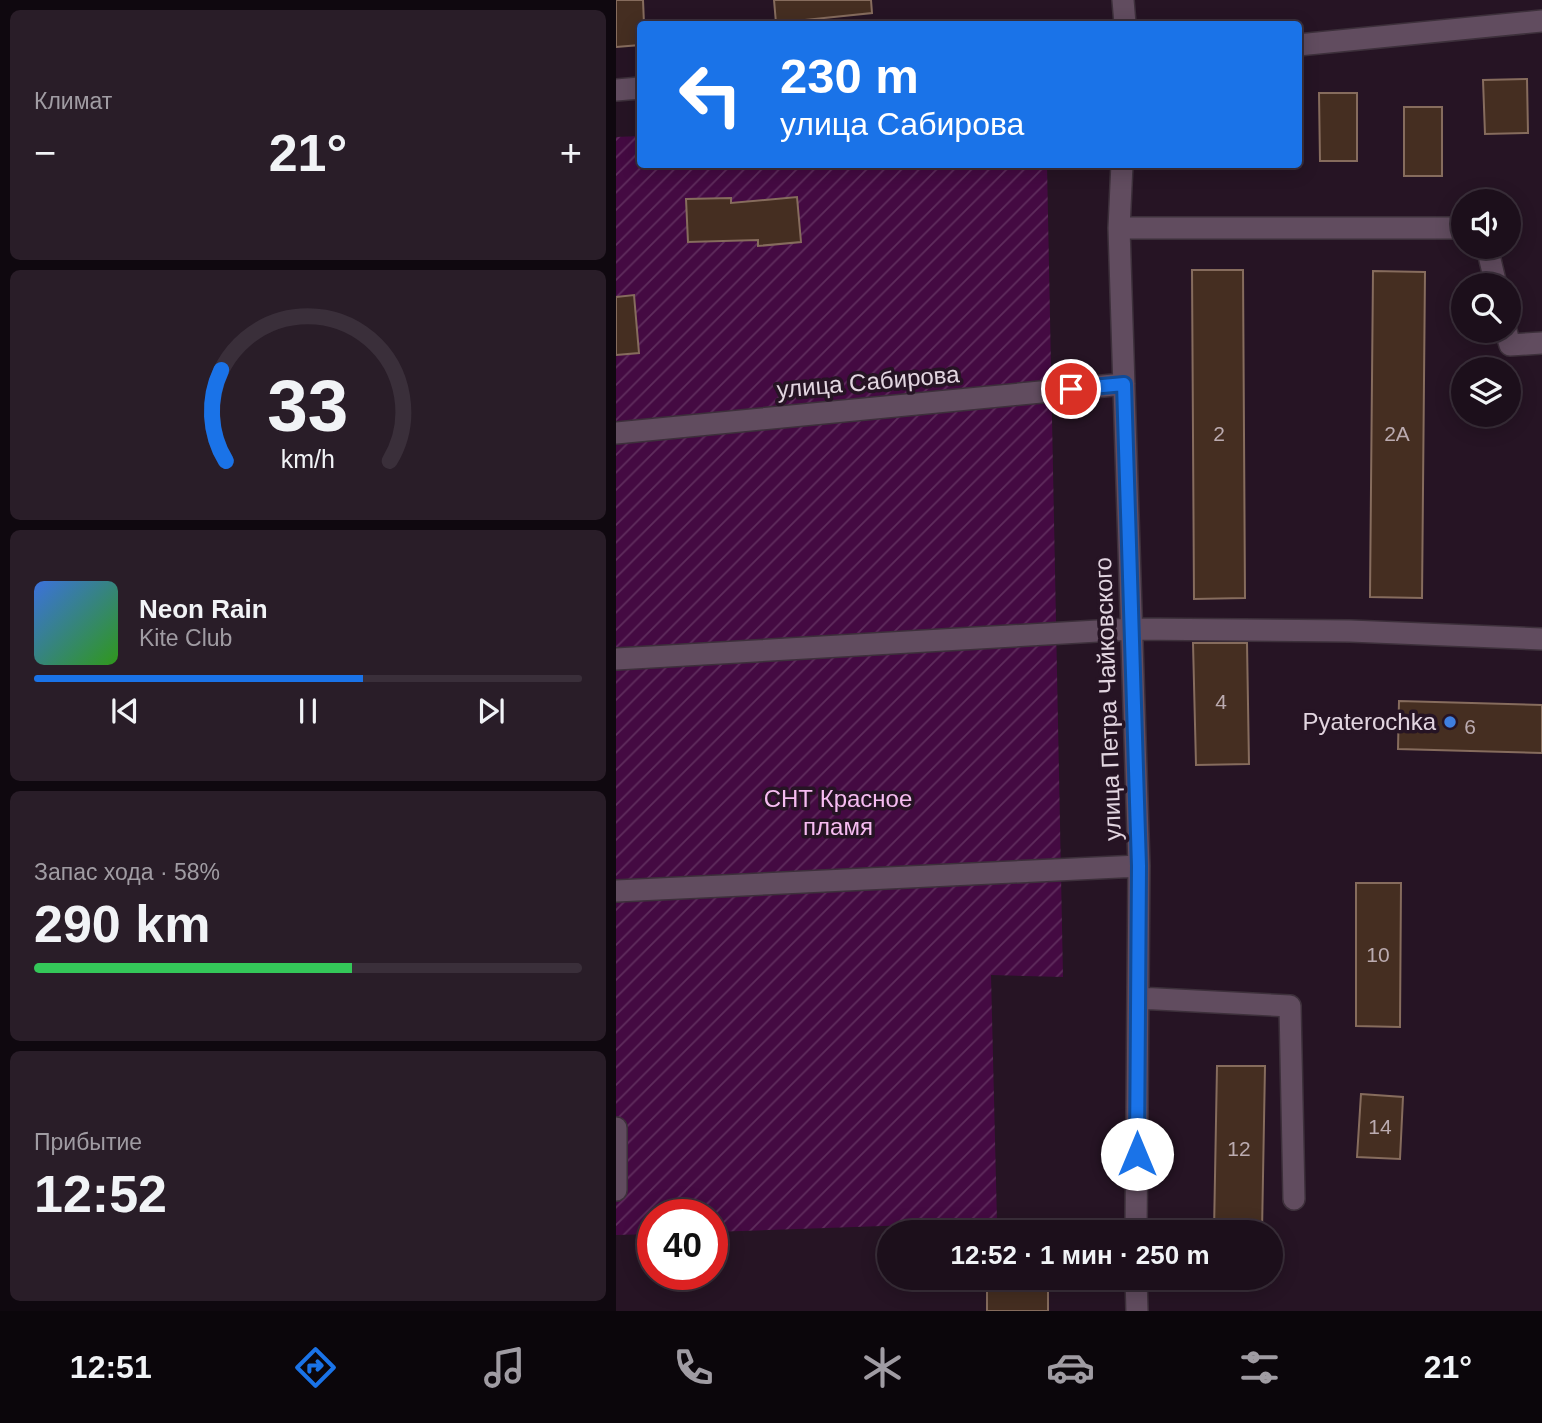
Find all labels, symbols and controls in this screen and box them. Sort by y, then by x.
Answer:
icon: left [665,49,756,140]
text: 230 m [780,49,919,103]
text: Климат [34,88,112,114]
text: улица Сабирова [780,106,1024,142]
text: 21° [269,124,347,182]
text: − [34,132,56,174]
text: + [560,132,582,174]
map controls [1451,189,1521,427]
button: sound [1451,189,1521,259]
button: search [1451,273,1521,343]
button: layers [1451,357,1521,427]
pin [1041,359,1101,419]
street label: улица Сабирова [775,360,961,403]
text: 33 [268,366,348,447]
icon: arrive [1052,370,1090,408]
house number: 2 [1213,422,1225,445]
house number: 2А [1384,422,1410,445]
text: km/h [281,445,335,473]
street label: улица Петра Чайковского [1089,557,1126,841]
text: Neon Rain [139,594,268,624]
text: Kite Club [139,625,232,651]
house number: 4 [1215,690,1227,713]
icon: previous [106,692,144,730]
icon: pause [289,692,327,730]
icon: next [472,692,510,730]
place label: Pyaterochka [1303,708,1437,735]
marker: Pyaterochka [1442,714,1458,730]
house number: 6 [1464,715,1476,738]
park label: СНТ Красное пламя [764,785,912,840]
text: Запас хода · 58% [34,859,220,885]
text: 290 km [34,895,210,953]
house number: 10 [1366,943,1390,966]
house number: 14 [1368,1115,1392,1138]
position arrow [1100,1117,1174,1191]
text: Прибытие [34,1129,142,1155]
house number: 12 [1227,1137,1251,1160]
text: 12:52 [34,1165,167,1223]
speed limit sign: 40 [637,1199,728,1290]
text: 12:52 · 1 мин · 250 m [950,1240,1210,1270]
icon: directions [291,1343,340,1392]
icon: music [480,1343,529,1392]
icon: phone [669,1343,718,1392]
icon: climate [858,1343,907,1392]
icon: car [1046,1343,1095,1392]
icon: filters [1235,1343,1284,1392]
text: 12:51 [70,1349,152,1385]
text: 21° [1424,1349,1472,1385]

